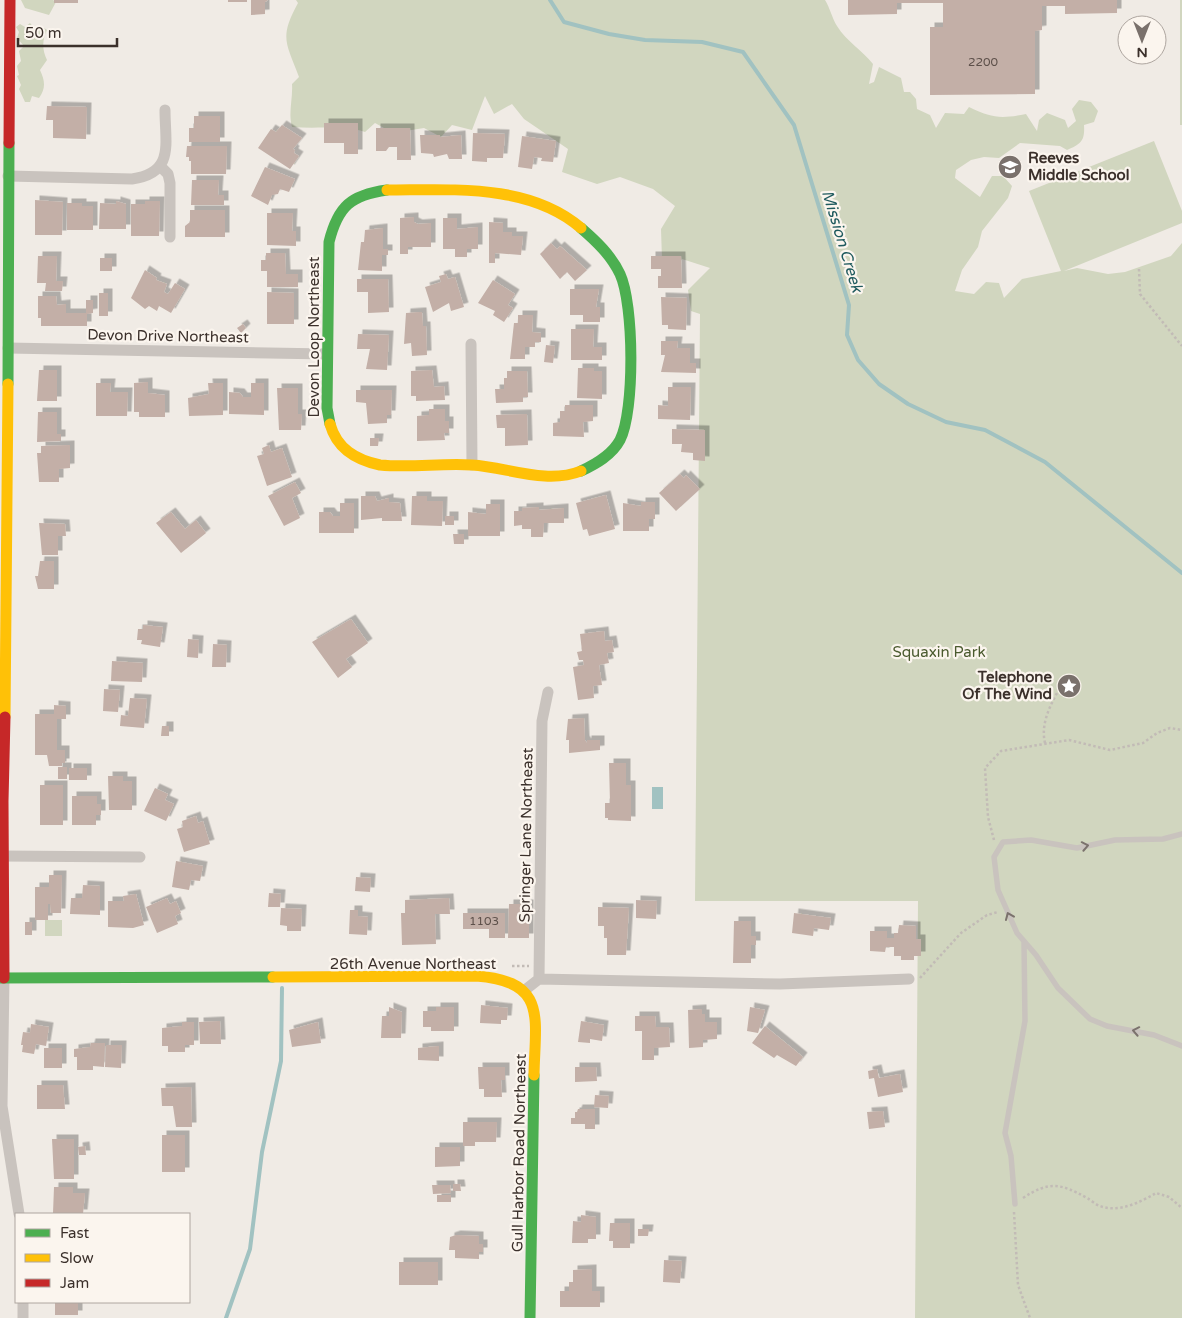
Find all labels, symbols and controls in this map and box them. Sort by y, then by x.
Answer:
scale bar [18,15,116,47]
north arrow [1117,15,1167,65]
text: 50 m [25,24,62,42]
text: N [1136,44,1148,61]
house number: 2200 [968,55,999,69]
place label: Reeves Middle School [1028,149,1129,184]
school or university icon: Reeves Middle School [997,154,1023,180]
water label: Mission Creek [817,188,867,296]
street label: Devon Loop Northeast [305,256,323,418]
street label: Devon Drive Northeast [87,326,249,346]
park label: Squaxin Park [892,643,986,661]
place label: Telephone Of The Wind [962,668,1052,703]
place icon: Telephone Of The Wind [1056,673,1082,699]
street label: Springer Lane Northeast [515,747,537,923]
one-way arrow [1080,841,1089,852]
one-way arrow [1005,912,1016,921]
house number: 1103 [469,914,499,928]
street label: 26th Avenue Northeast [330,955,497,973]
one-way arrow [1132,1027,1140,1037]
street label: Gull Harbor Road Northeast [508,1053,530,1252]
legend [15,1213,190,1303]
text: Fast [60,1224,90,1242]
text: Slow [60,1249,94,1267]
text: Jam [60,1274,89,1292]

